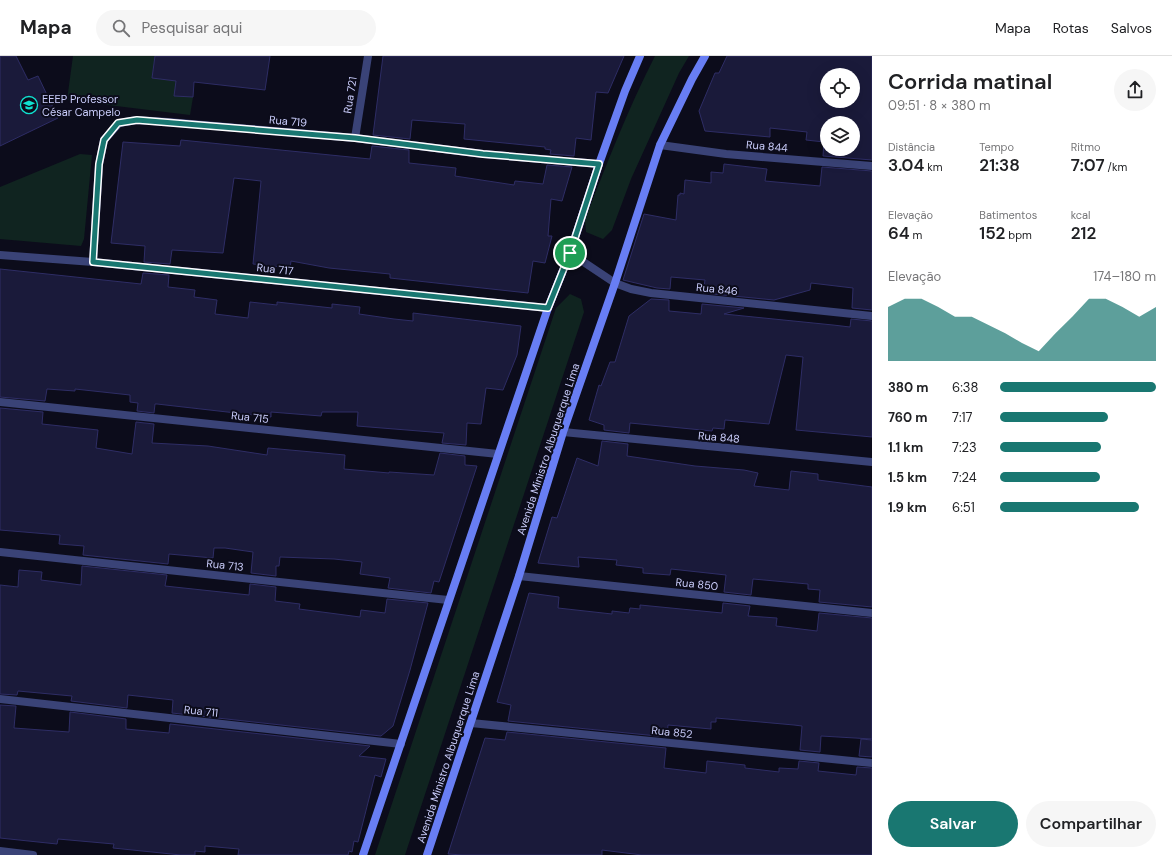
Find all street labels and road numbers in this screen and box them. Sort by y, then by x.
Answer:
street label: Rua 721 [340,76,360,114]
street label: Rua 719 [268,112,308,130]
street label: Rua 844 [746,137,789,155]
street label: Rua 717 [256,260,294,278]
street label: Rua 846 [695,280,739,298]
street label: Avenida Ministro Albuquerque Lima [514,361,582,537]
street label: Rua 715 [230,408,270,426]
street label: Rua 848 [698,428,740,446]
street label: Rua 713 [206,556,244,574]
street label: Rua 850 [675,575,719,593]
street label: Avenida Ministro Albuquerque Lima [414,669,482,845]
street label: Rua 711 [183,702,219,720]
street label: Rua 852 [651,723,693,741]

